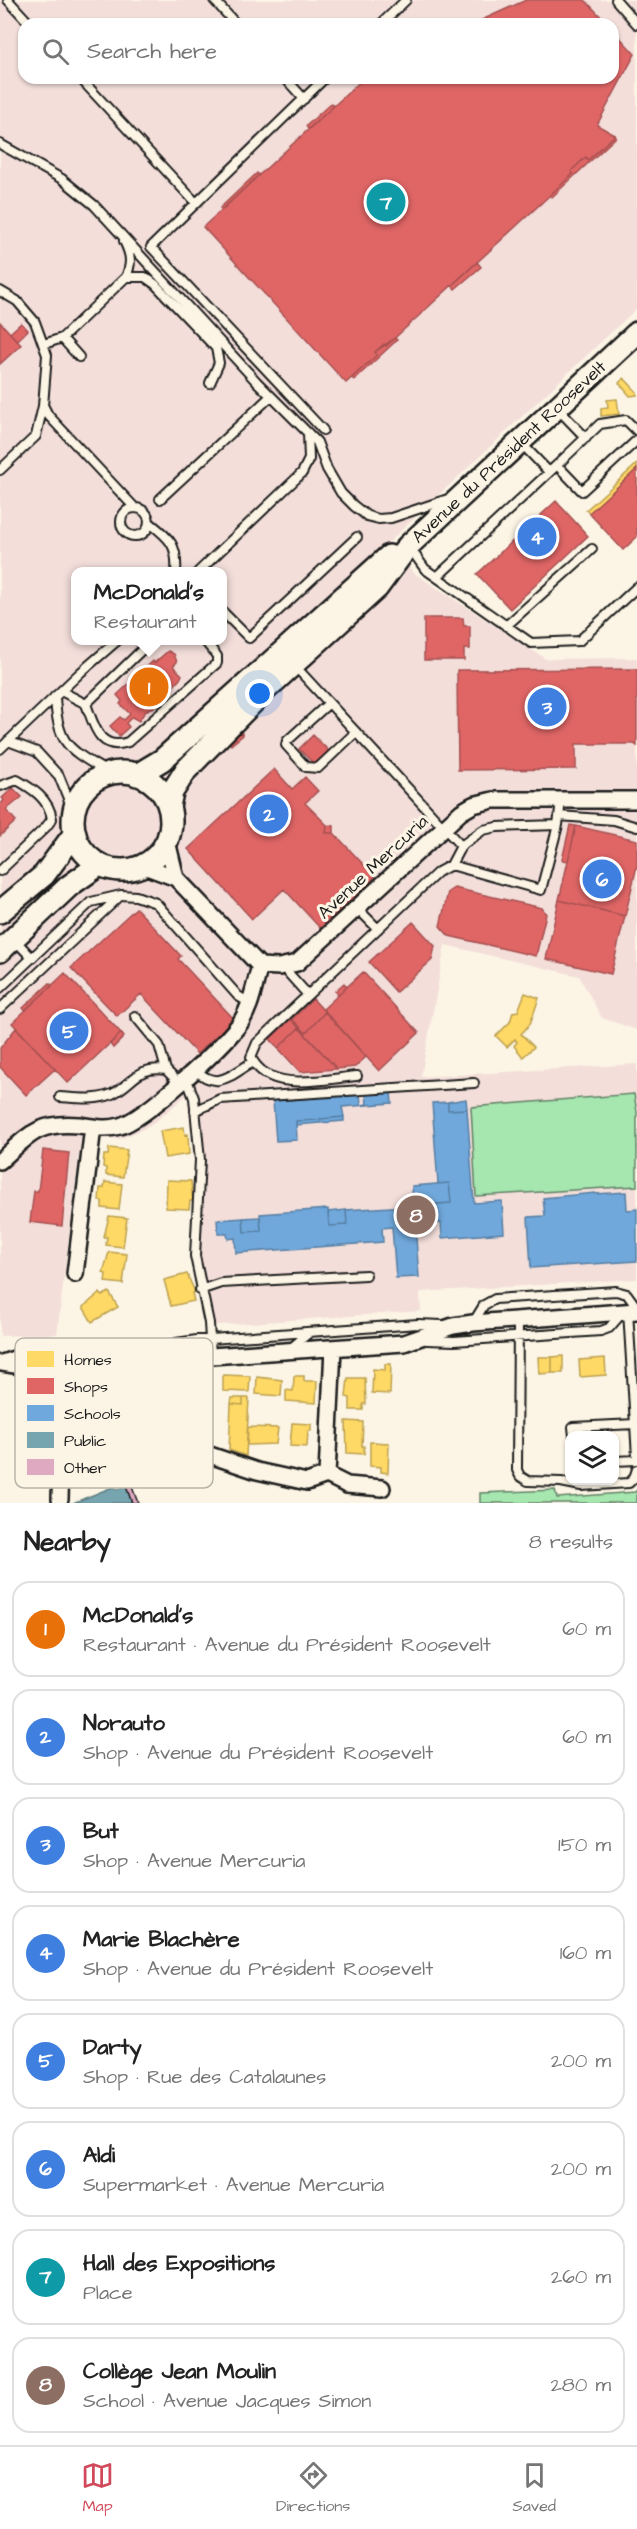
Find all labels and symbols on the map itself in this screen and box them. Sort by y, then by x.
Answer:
pin: 7 [366,180,406,224]
street label: Avenue du Président Roosevelt [406,355,612,549]
pin: 4 [518,514,556,560]
pin: 1 [130,664,168,710]
your location [245,679,274,708]
pin: 3 [528,684,566,730]
pin: 2 [250,792,288,836]
street label: Avenue Mercuria [312,809,434,925]
pin: 6 [582,856,622,902]
pin: 5 [50,1008,88,1054]
pin: 8 [396,1192,436,1238]
legend [15,1338,213,1488]
text: Homes [64,1349,112,1371]
text: Shops [64,1376,108,1398]
text: Schools [64,1403,121,1425]
text: Public [64,1430,106,1452]
text: Other [64,1457,107,1479]

